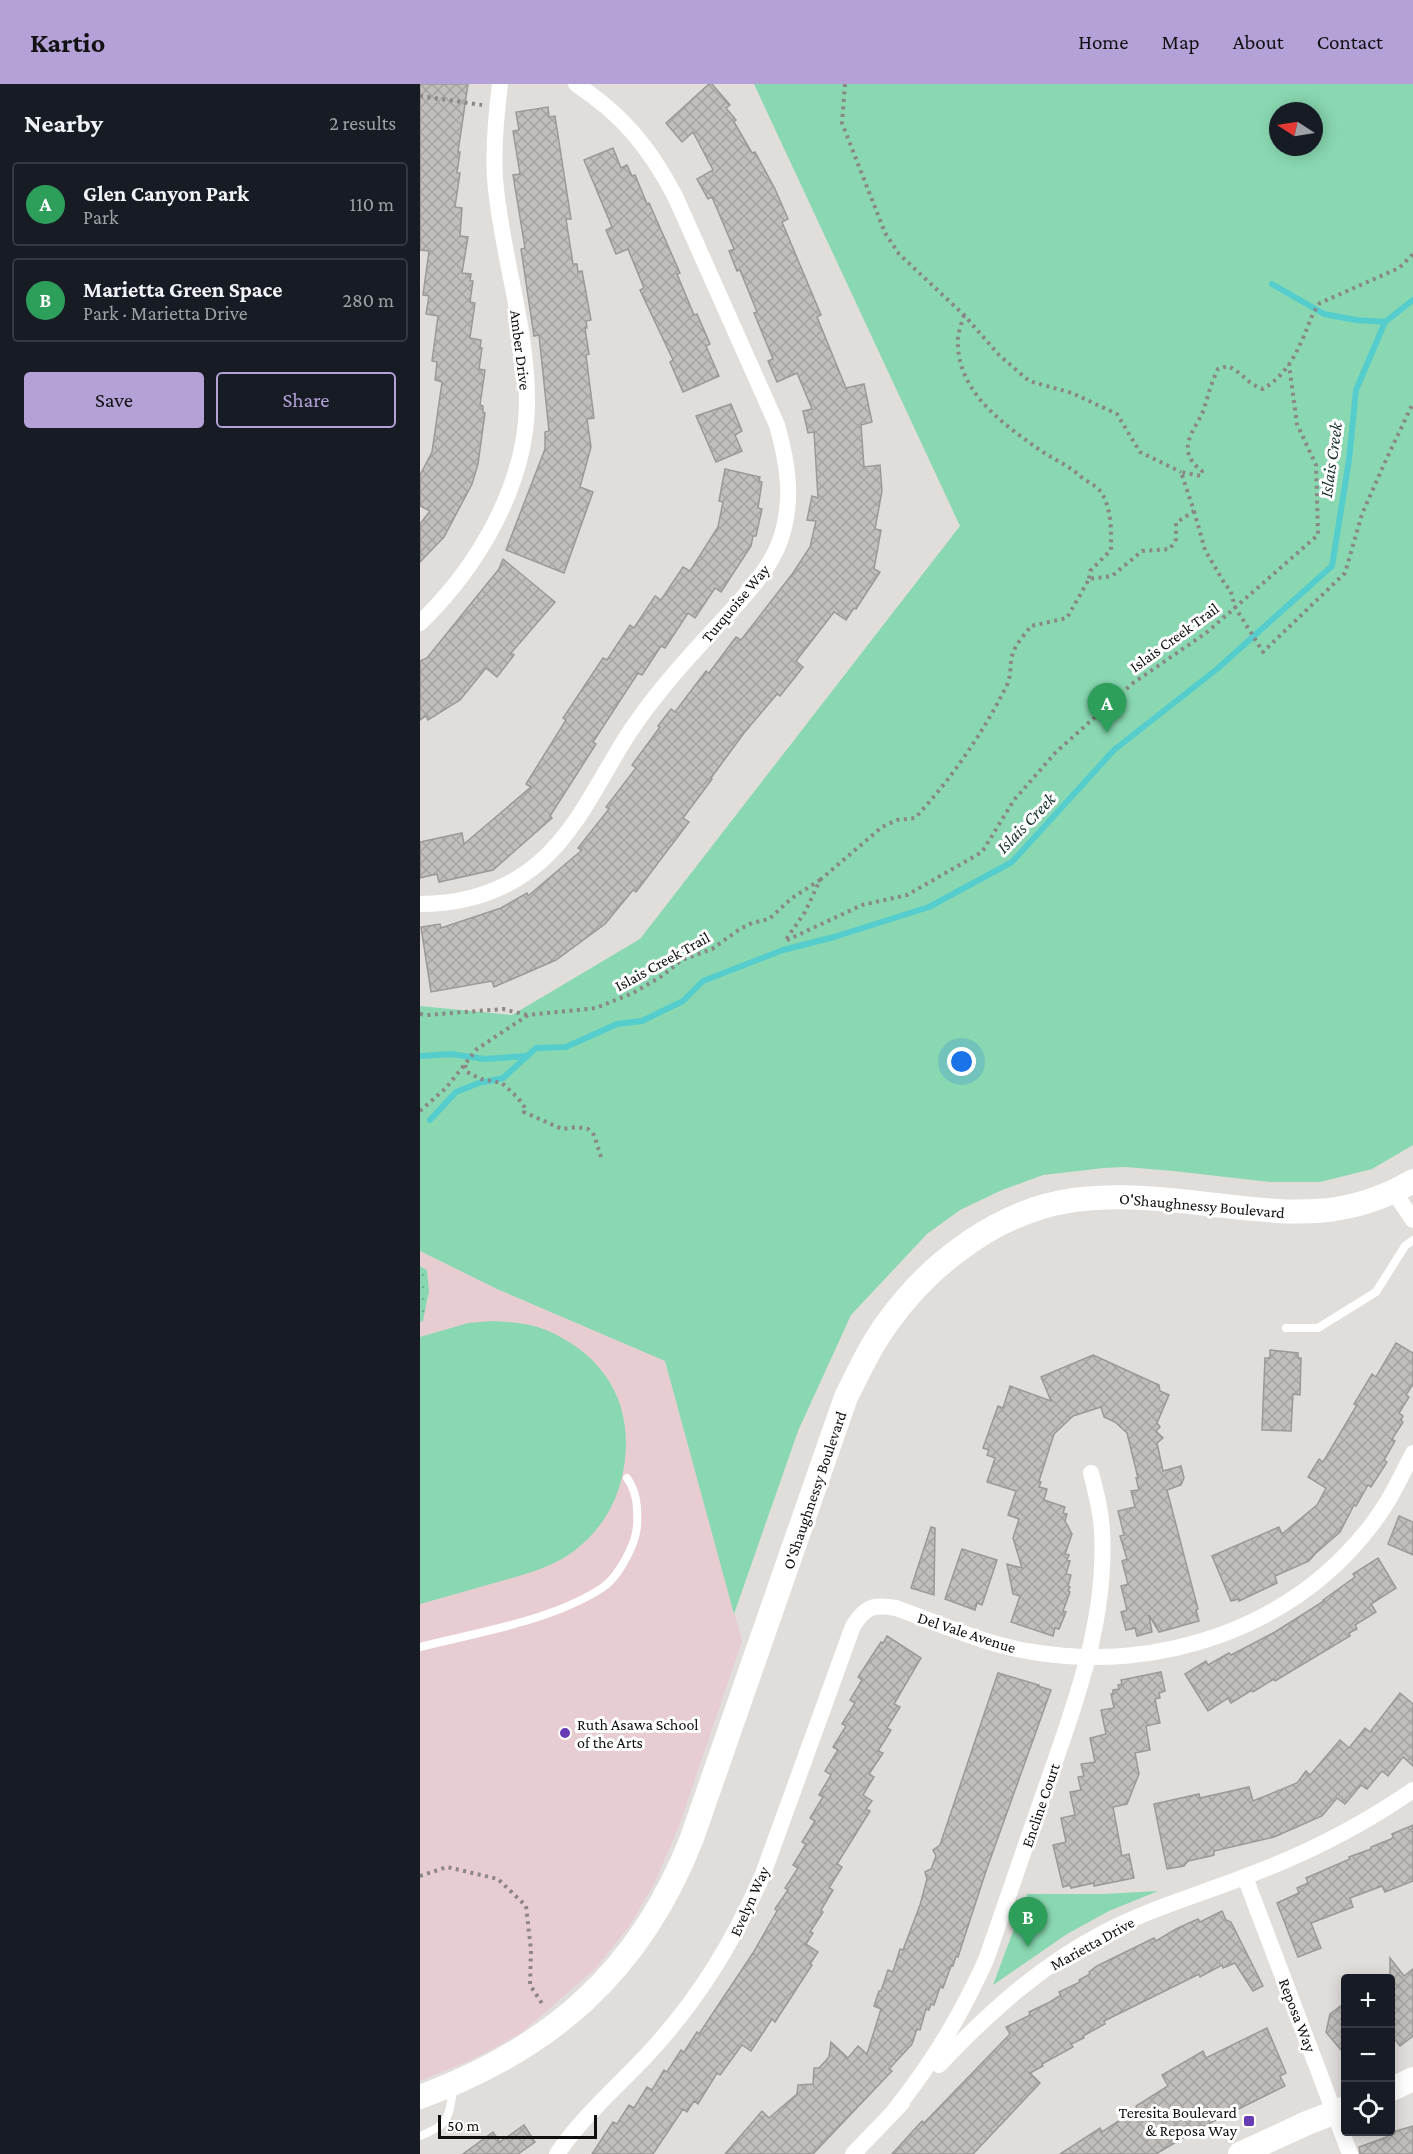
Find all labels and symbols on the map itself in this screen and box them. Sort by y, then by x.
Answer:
north arrow [1269,102,1323,156]
street label: Amber Drive [507,309,534,391]
water label: Islais Creek [1316,420,1346,499]
street label: Turquoise Way [698,561,774,646]
street label: Islais Creek Trail [1127,600,1222,675]
pin: A [1088,684,1126,733]
water label: Islais Creek [993,788,1060,857]
street label: Islais Creek Trail [612,928,713,994]
your location [947,1047,976,1076]
street label: O'Shaughnessy Boulevard [1118,1190,1286,1222]
street label: O'Shaughnessy Boulevard [779,1408,851,1572]
street label: Del Vale Avenue [916,1609,1018,1656]
place label: Ruth Asawa School of the Arts [577,1716,699,1751]
marker: Ruth Asawa School of the Arts [558,1726,572,1740]
street label: Encline Court [1018,1760,1063,1849]
street label: Evelyn Way [727,1863,774,1939]
pin: B [1008,1898,1048,1947]
street label: Marietta Drive [1047,1913,1137,1973]
street label: Reposa Way [1275,1976,1320,2055]
place label: Teresita Boulevard & Reposa Way [1119,2104,1238,2140]
scale bar [438,2112,597,2140]
marker: Teresita Boulevard & Reposa Way [1242,2114,1256,2128]

